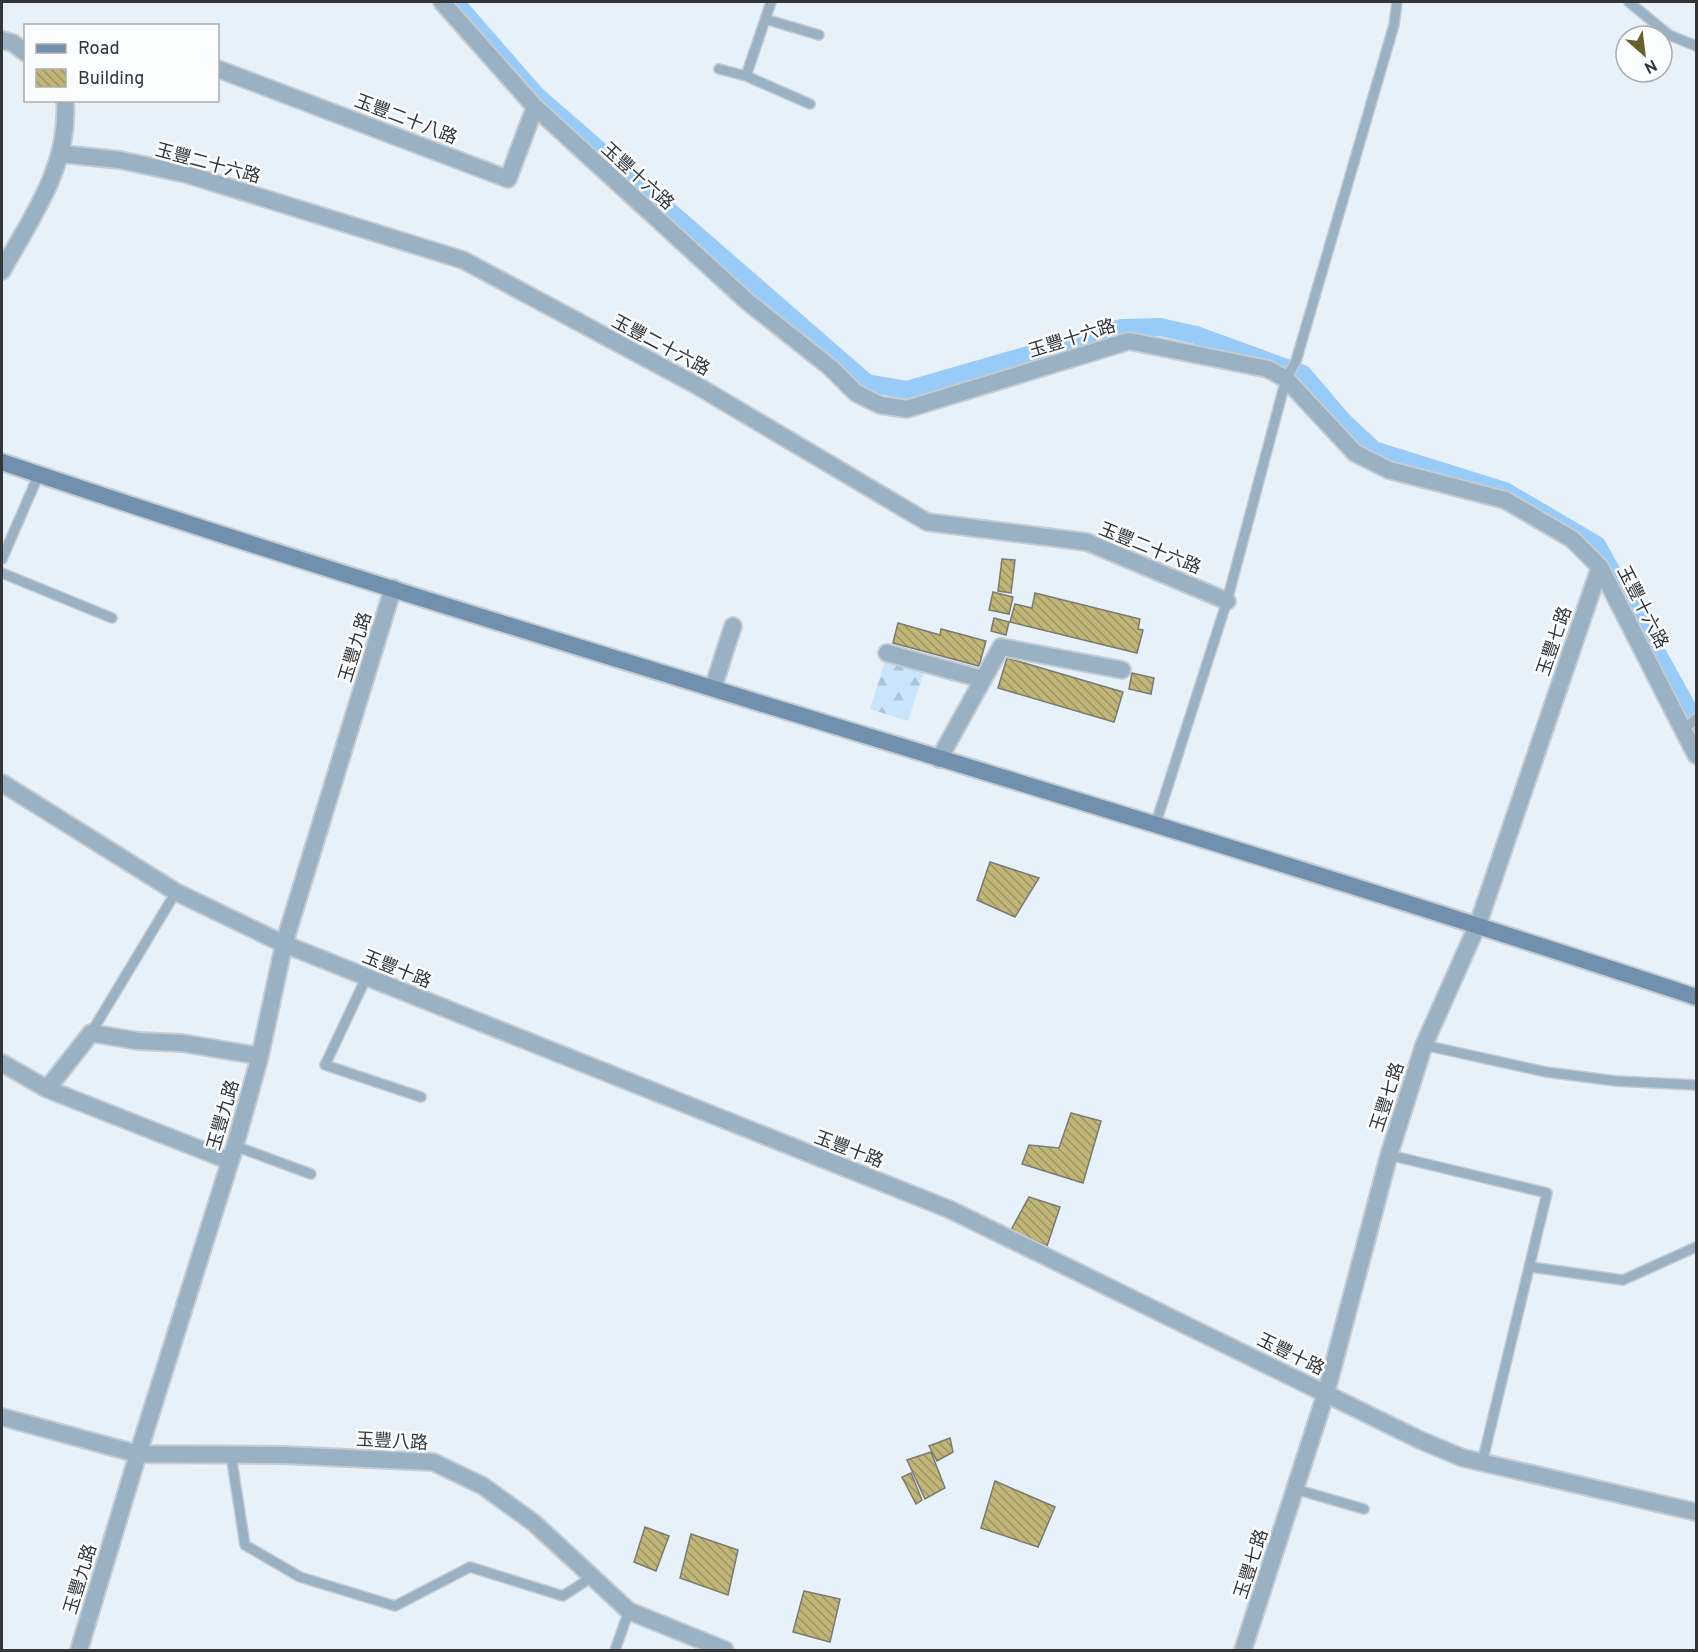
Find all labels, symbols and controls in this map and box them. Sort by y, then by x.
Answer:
legend [24,24,219,102]
north arrow [1614,24,1674,84]
text: Road [78,38,120,61]
text: N [1640,54,1660,77]
text: Building [78,68,144,91]
street label: 玉豐二十八路 [351,90,460,150]
street label: 玉豐十六路 [596,138,678,216]
street label: 玉豐二十六路 [152,139,263,190]
street label: 玉豐二十六路 [607,311,713,382]
street label: 玉豐十六路 [1026,315,1119,364]
street label: 玉豐二十六路 [1095,518,1204,580]
street label: 玉豐十六路 [1611,562,1672,653]
street label: 玉豐七路 [1533,604,1578,679]
street label: 玉豐九路 [335,610,378,685]
street label: 玉豐十路 [359,946,434,995]
street label: 玉豐七路 [1366,1060,1410,1135]
street label: 玉豐九路 [203,1078,245,1153]
street label: 玉豐十路 [811,1127,886,1174]
street label: 玉豐十路 [1253,1329,1328,1381]
street label: 玉豐八路 [355,1429,428,1456]
street label: 玉豐七路 [1230,1527,1274,1602]
street label: 玉豐九路 [60,1542,103,1617]

